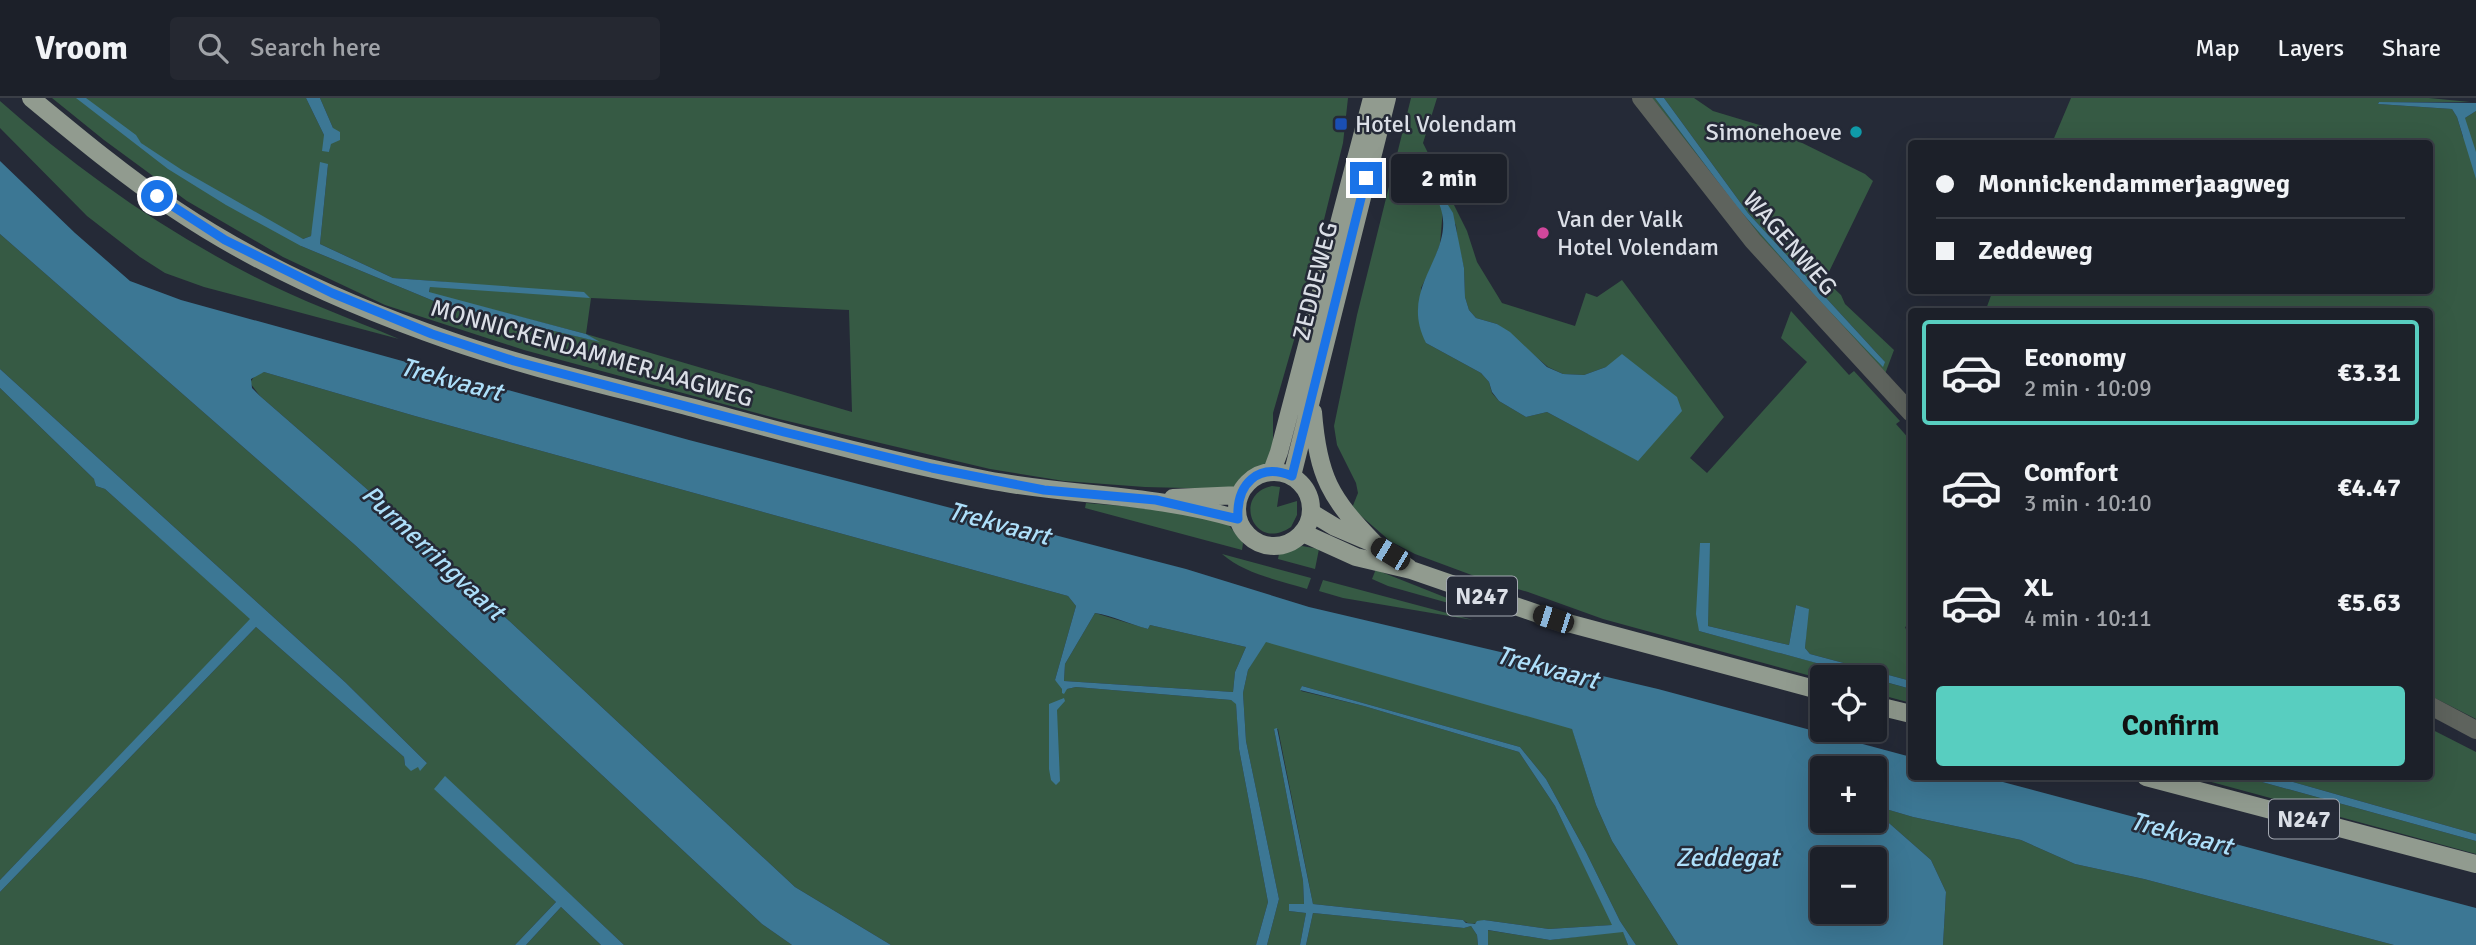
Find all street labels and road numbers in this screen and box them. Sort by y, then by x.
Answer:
street label: WAGENWEG [1736,185,1844,301]
street label: ZEDDEWEG [1286,219,1344,343]
street label: MONNICKENDAMMERJAAGWEG [427,293,757,413]
road number: N247 [1447,576,1517,616]
road number: N247 [2269,800,2339,838]

